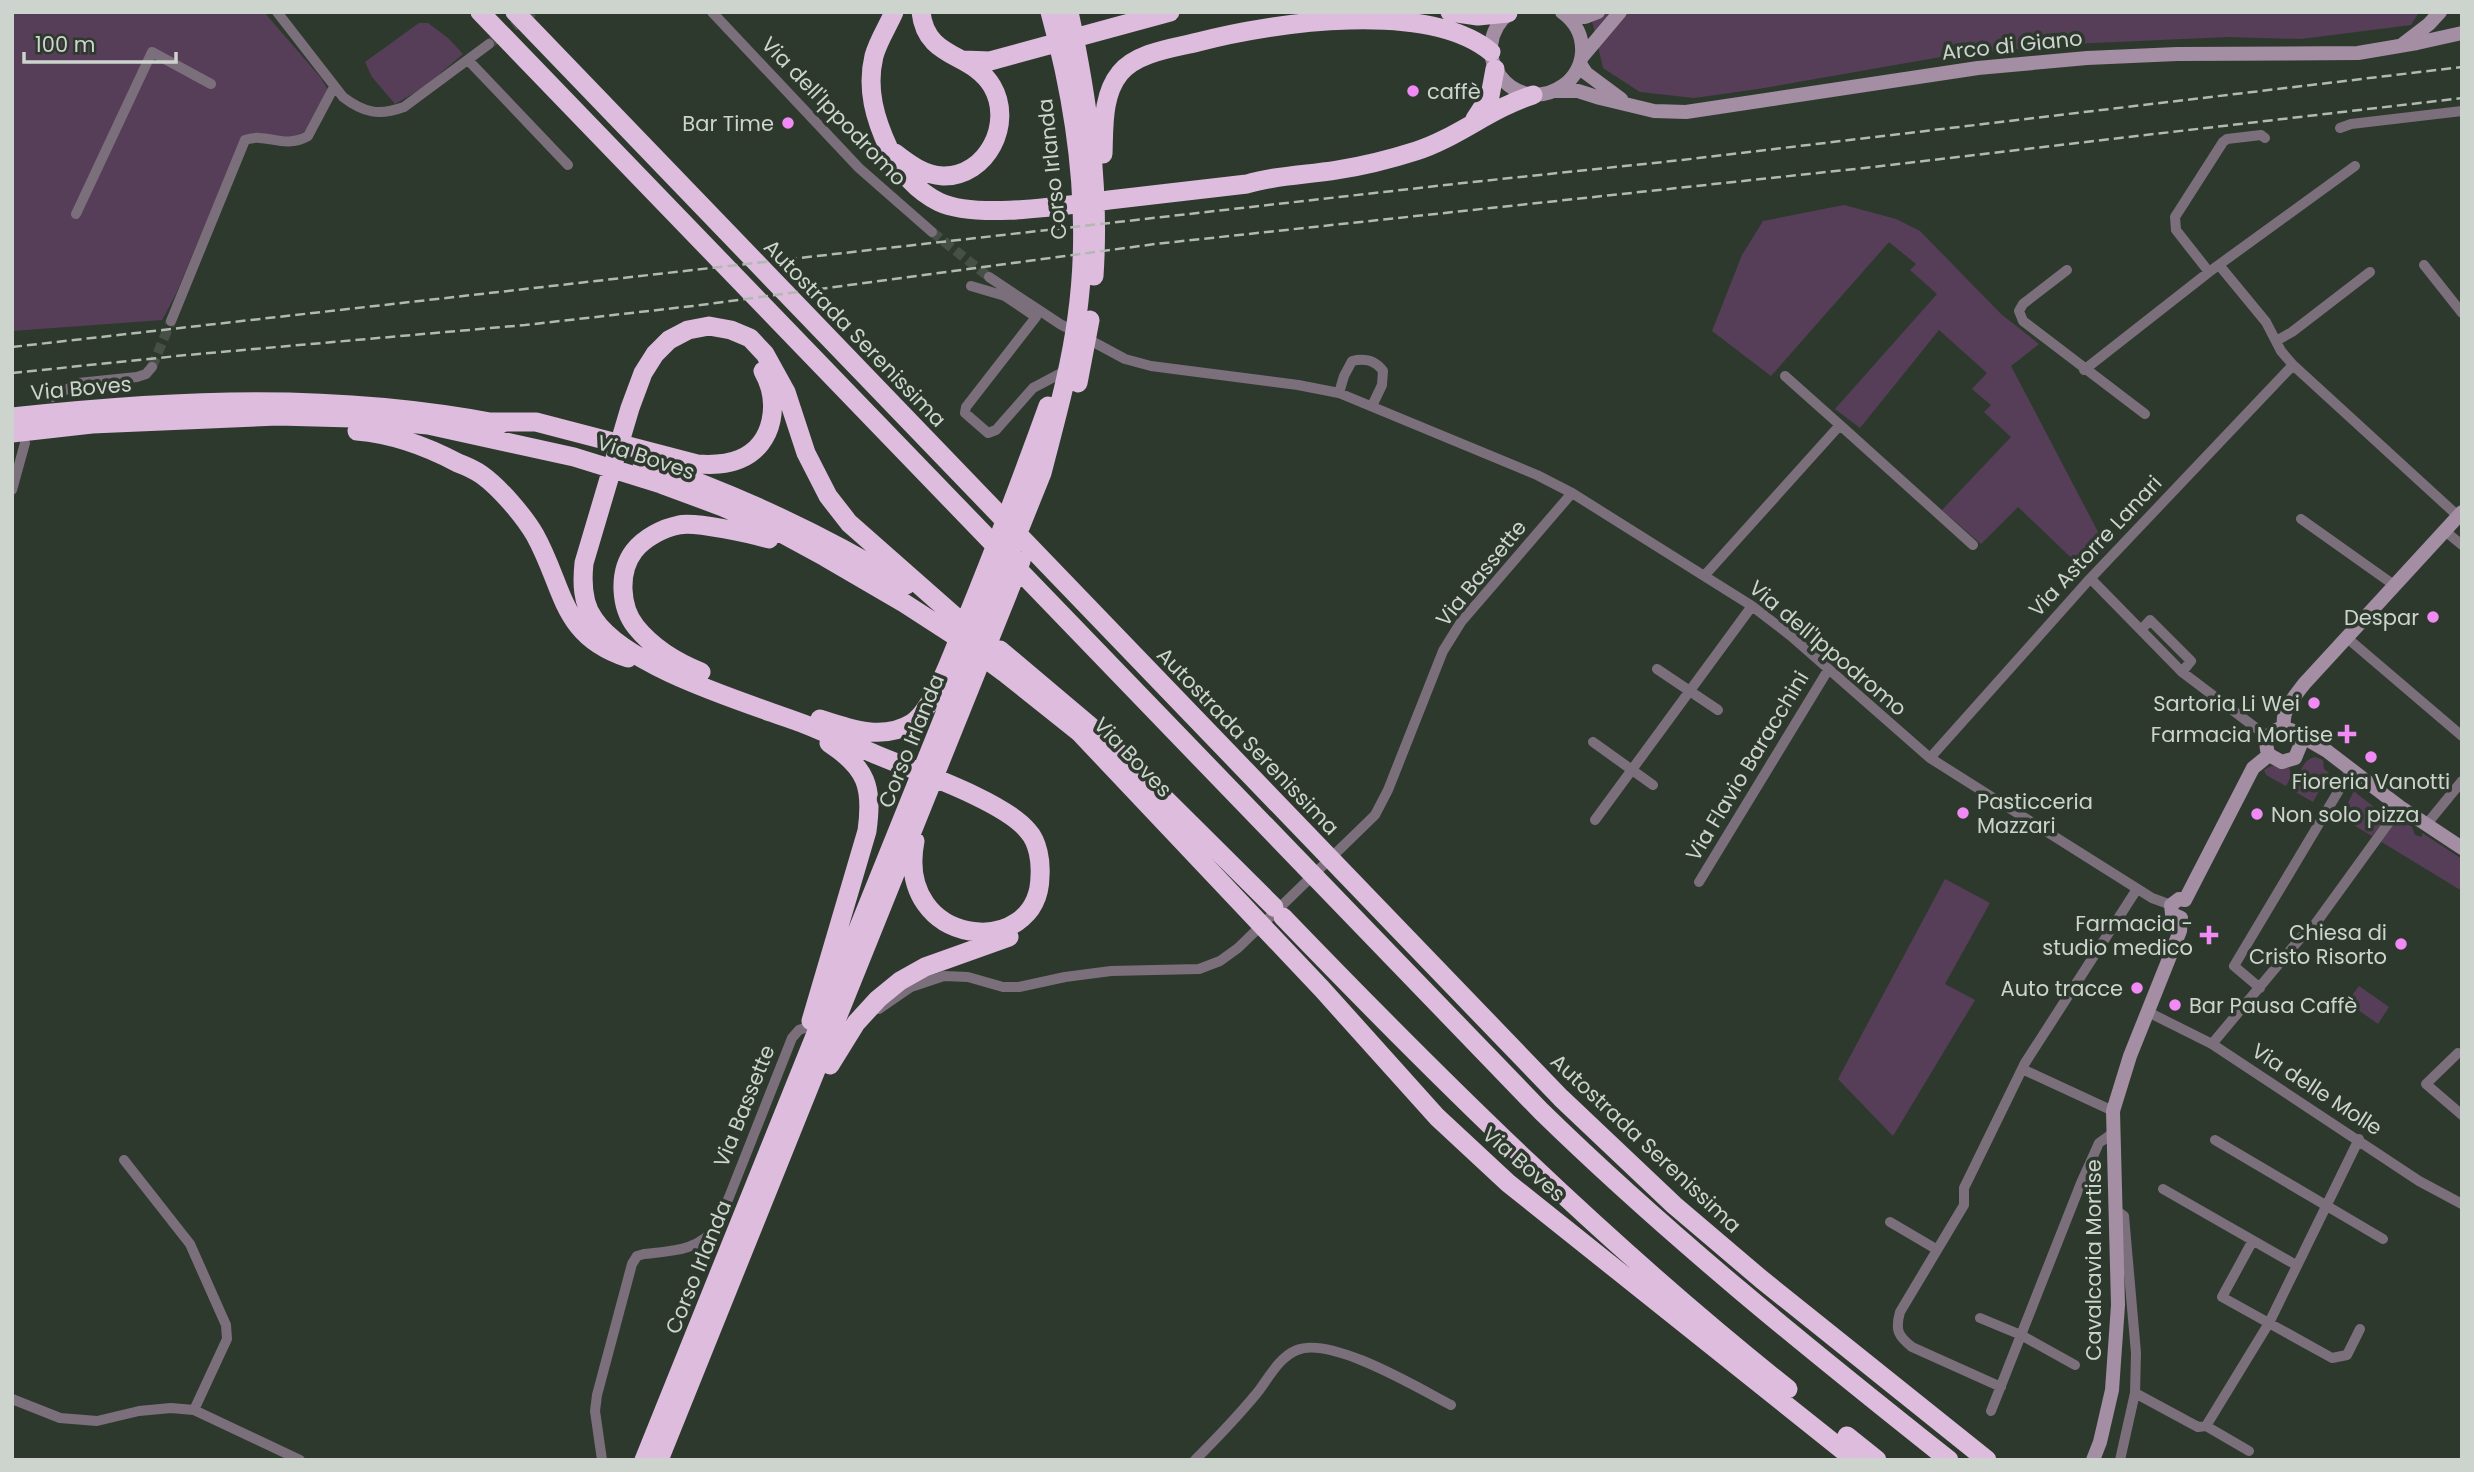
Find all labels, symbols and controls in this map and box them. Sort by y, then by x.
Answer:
scale bar [24,21,177,65]
street label: Arco di Giano [1940,23,2084,67]
text: 100 m [35,30,95,59]
street label: Via dell'Ippodromo [755,30,913,192]
place label: caffè [1427,77,1481,106]
marker: caffè [1405,83,1421,99]
street label: Corso Irlanda [1030,97,1074,241]
place label: Bar Time [682,109,774,138]
marker: Bar Time [780,115,796,131]
street label: Autostrada Serenissima [757,233,953,433]
street label: Via Boves [29,369,133,407]
street label: Via Boves [593,428,699,486]
street label: Via Astorre Lanari [2022,469,2168,623]
street label: Via Bassette [1429,514,1533,632]
street label: Via dell'Ippodromo [1743,573,1913,723]
place label: Despar [2344,603,2419,632]
marker: Despar [2425,609,2441,625]
street label: Autostrada Serenissima [1150,641,1346,841]
street label: Via Flavio Baracchini [1679,666,1815,866]
street label: Corso Irlanda [871,670,951,812]
place label: Sartoria Li Wei [2153,689,2300,718]
marker: Sartoria Li Wei [2306,695,2322,711]
street label: Via Boves [1087,711,1179,803]
place label: Farmacia Mortise [2151,720,2333,749]
marker: Farmacia Mortise [2339,726,2355,742]
marker: Fioreria Vanotti [2363,749,2379,765]
place label: Fioreria Vanotti [2292,767,2450,796]
place label: Pasticceria Mazzari [1977,787,2093,840]
place label: Non solo pizza [2271,800,2420,829]
marker: Pasticceria Mazzari [1955,805,1971,821]
marker: Non solo pizza [2249,806,2265,822]
place label: Farmacia - studio medico [2042,909,2193,962]
place label: Chiesa di Cristo Risorto [2249,918,2387,971]
marker: Farmacia - studio medico [2199,925,2219,945]
marker: Chiesa di Cristo Risorto [2393,936,2409,952]
place label: Auto tracce [2001,974,2123,1003]
marker: Auto tracce [2129,980,2145,996]
place label: Bar Pausa Caffè [2189,991,2357,1020]
marker: Bar Pausa Caffè [2167,997,2183,1013]
street label: Via delle Molle [2246,1036,2388,1142]
street label: Via Bassette [706,1041,782,1171]
street label: Autostrada Serenissima [1544,1047,1748,1239]
street label: Via Boves [1476,1120,1572,1208]
street label: Cavalcavia Mortise [2079,1159,2108,1361]
street label: Corso Irlanda [658,1196,738,1338]

